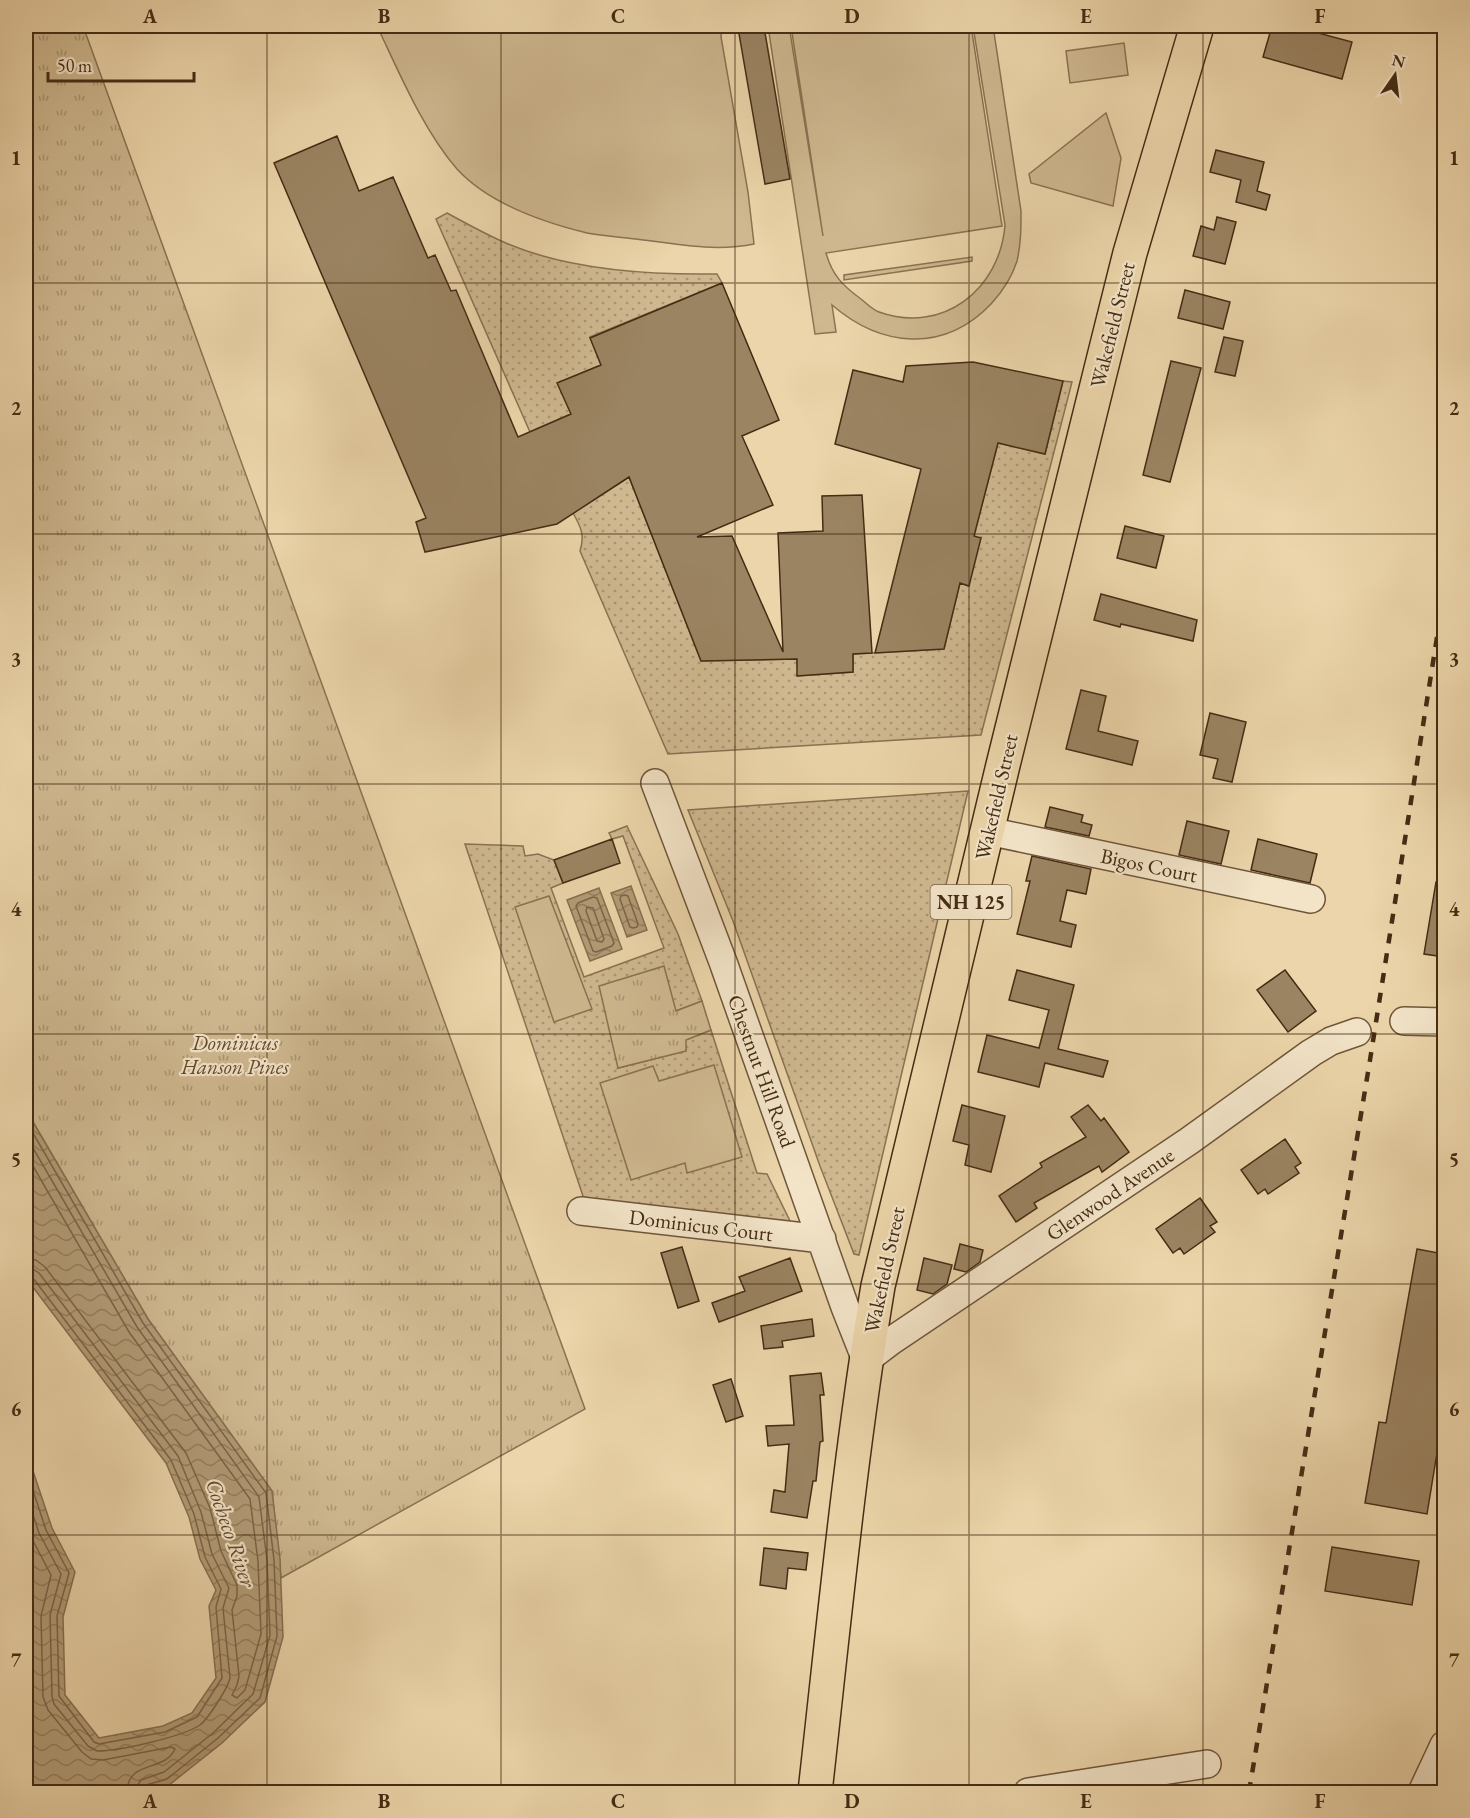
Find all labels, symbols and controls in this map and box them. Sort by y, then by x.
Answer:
text: A [142,3,158,29]
text: B [378,3,390,29]
text: C [611,3,625,29]
text: D [844,3,860,29]
text: E [1080,3,1092,29]
text: F [1315,3,1326,29]
scale bar [48,45,194,83]
north arrow [1365,45,1425,105]
text: N [1390,49,1407,73]
text: 50 m [57,54,92,77]
text: 1 [11,145,21,171]
text: 1 [1449,145,1459,171]
street label: Wakefield Street [1083,259,1141,391]
text: 2 [11,395,22,421]
text: 2 [1449,395,1460,421]
text: 3 [11,646,21,672]
text: 3 [1449,646,1459,672]
street label: Wakefield Street [968,731,1024,863]
street label: Bigos Court [1098,842,1200,888]
road number: NH 125 [930,885,1012,919]
text: 4 [11,896,22,922]
text: 4 [1449,896,1460,922]
street label: Chestnut Hill Road [722,991,802,1151]
park label: Dominicus Hanson Pines [180,1029,289,1080]
street label: Glenwood Avenue [1041,1141,1179,1247]
text: 5 [11,1146,21,1172]
text: 5 [1449,1146,1459,1172]
street label: Dominicus Court [628,1203,775,1247]
street label: Wakefield Street [857,1204,911,1336]
text: 6 [11,1396,22,1422]
text: 6 [1449,1396,1460,1422]
water label: Cocheco River [199,1475,264,1593]
text: 7 [11,1647,22,1673]
text: 7 [1449,1647,1460,1673]
text: A [142,1788,158,1814]
text: B [378,1788,390,1814]
text: C [611,1788,625,1814]
text: D [844,1788,860,1814]
text: E [1080,1788,1092,1814]
text: F [1315,1788,1326,1814]

